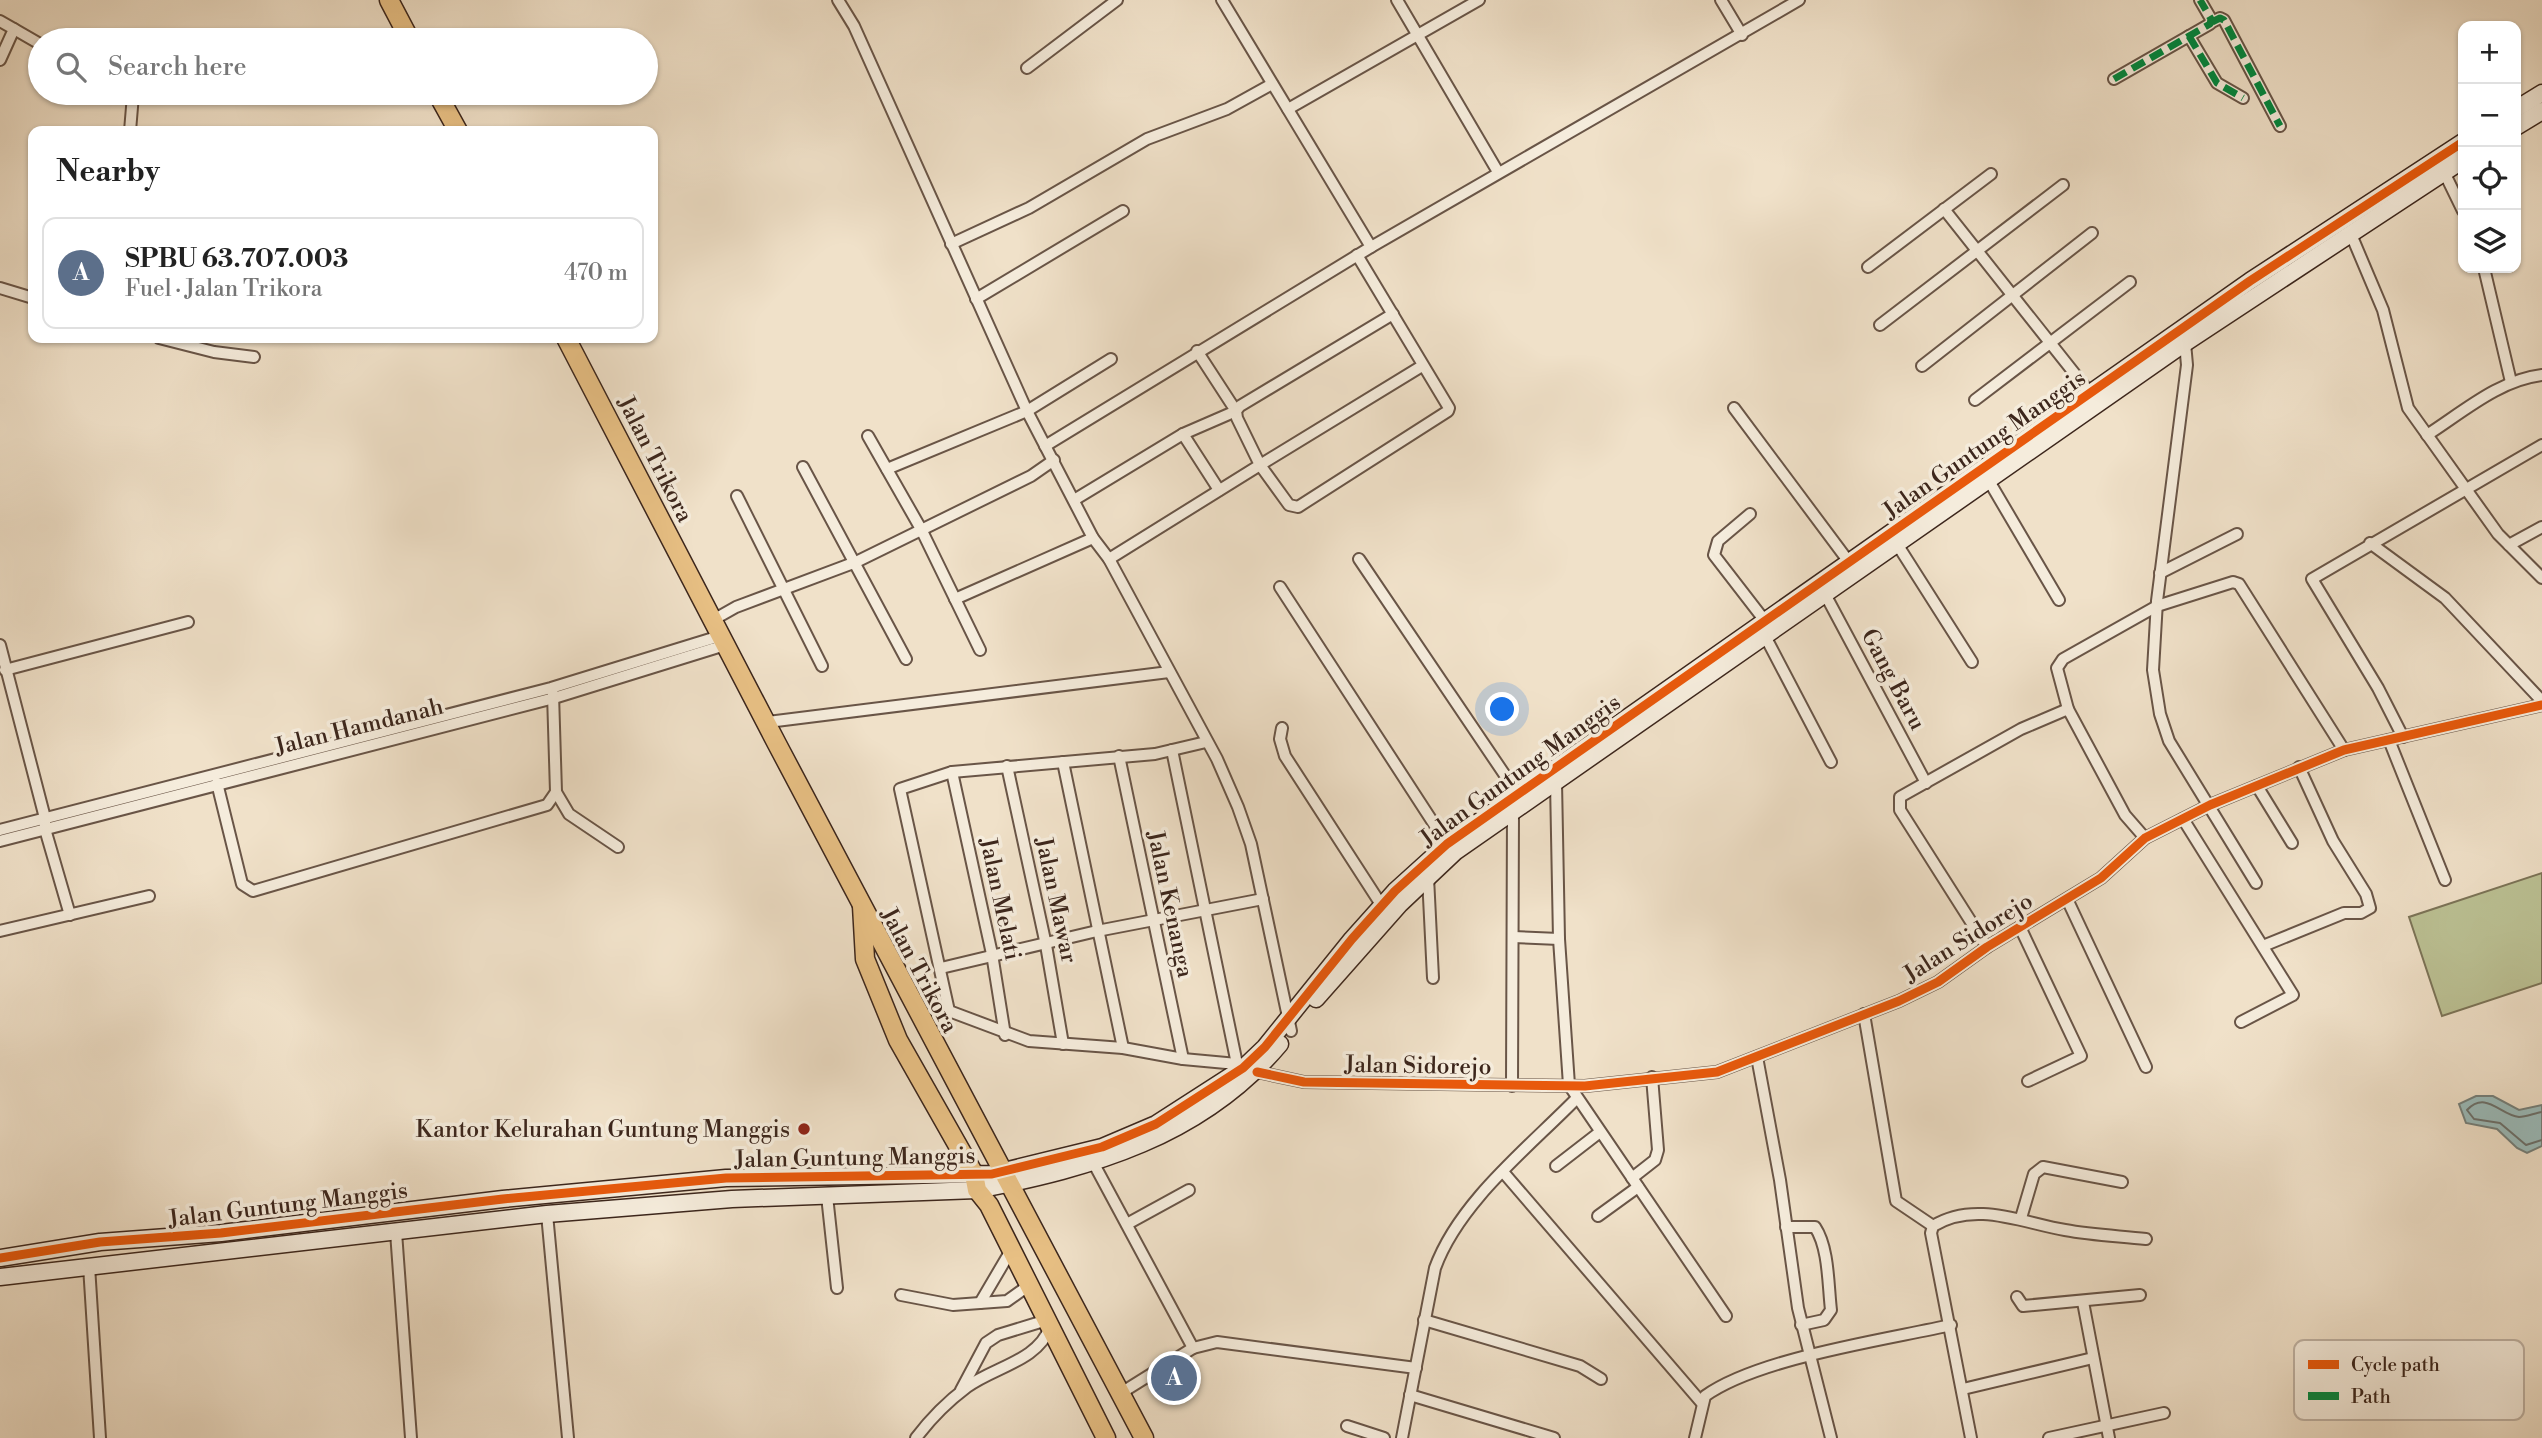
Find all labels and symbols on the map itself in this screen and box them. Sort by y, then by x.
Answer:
street label: Jalan Guntung Manggis [1877,364,2091,526]
street label: Jalan Trikora [611,391,699,527]
street label: Gang Baru [1855,624,1931,735]
street label: Jalan Guntung Manggis [1414,689,1626,854]
street label: Jalan Hamdanah [271,692,446,762]
your location [1485,692,1519,726]
street label: Jalan Kenanga [1141,827,1199,980]
street label: Jalan Melati [973,834,1027,963]
street label: Jalan Mawar [1029,834,1083,966]
street label: Jalan Sidorejo [1898,887,2038,989]
street label: Jalan Trikora [874,902,964,1038]
street label: Jalan Sidorejo [1343,1051,1492,1081]
place label: Kantor Kelurahan Guntung Manggis [415,1116,790,1144]
marker: Kantor Kelurahan Guntung Manggis [796,1121,812,1137]
street label: Jalan Guntung Manggis [733,1142,976,1174]
street label: Jalan Guntung Manggis [166,1176,409,1234]
legend [2294,1340,2524,1420]
pin: A [1151,1352,1197,1404]
text: Cycle path [2351,1353,2440,1377]
text: Path [2351,1385,2391,1409]

